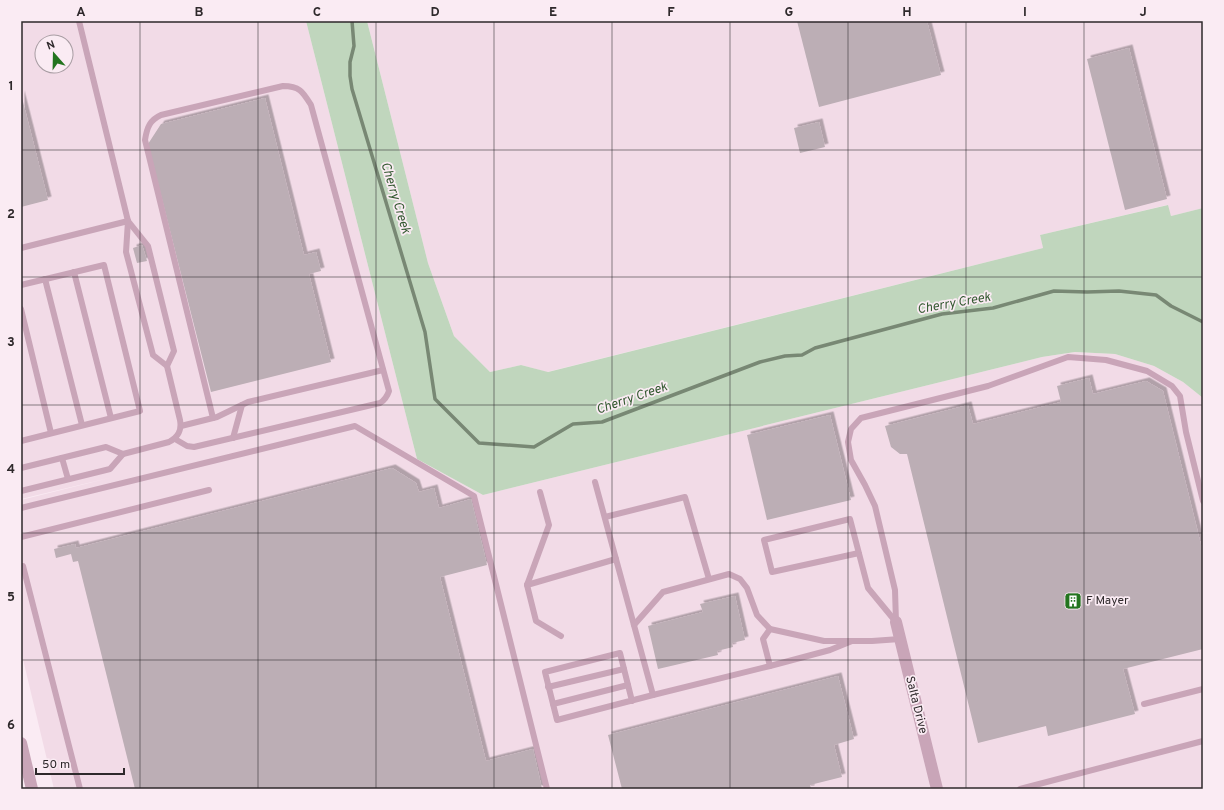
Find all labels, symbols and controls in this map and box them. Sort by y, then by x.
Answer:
text: A [76,5,86,21]
text: B [195,5,204,21]
text: C [313,5,321,21]
text: D [430,5,440,21]
text: E [549,5,557,21]
text: F [667,5,675,21]
text: G [785,5,794,21]
text: H [902,5,912,21]
text: I [1023,5,1027,21]
text: J [1139,5,1147,21]
north arrow [34,34,74,74]
text: N [45,38,57,53]
text: 1 [8,79,14,95]
water label: Cherry Creek [377,160,414,236]
text: 2 [7,207,15,223]
water label: Cherry Creek [916,290,992,318]
text: 3 [7,335,15,351]
water label: Cherry Creek [594,379,670,419]
text: 4 [7,462,15,478]
text: 5 [7,590,15,606]
building icon: F Mayer [1063,591,1083,611]
place label: F Mayer [1086,593,1129,609]
street label: Salta Drive [901,675,931,735]
text: 6 [7,718,15,734]
scale bar [36,750,124,776]
text: 50 m [42,757,70,773]

